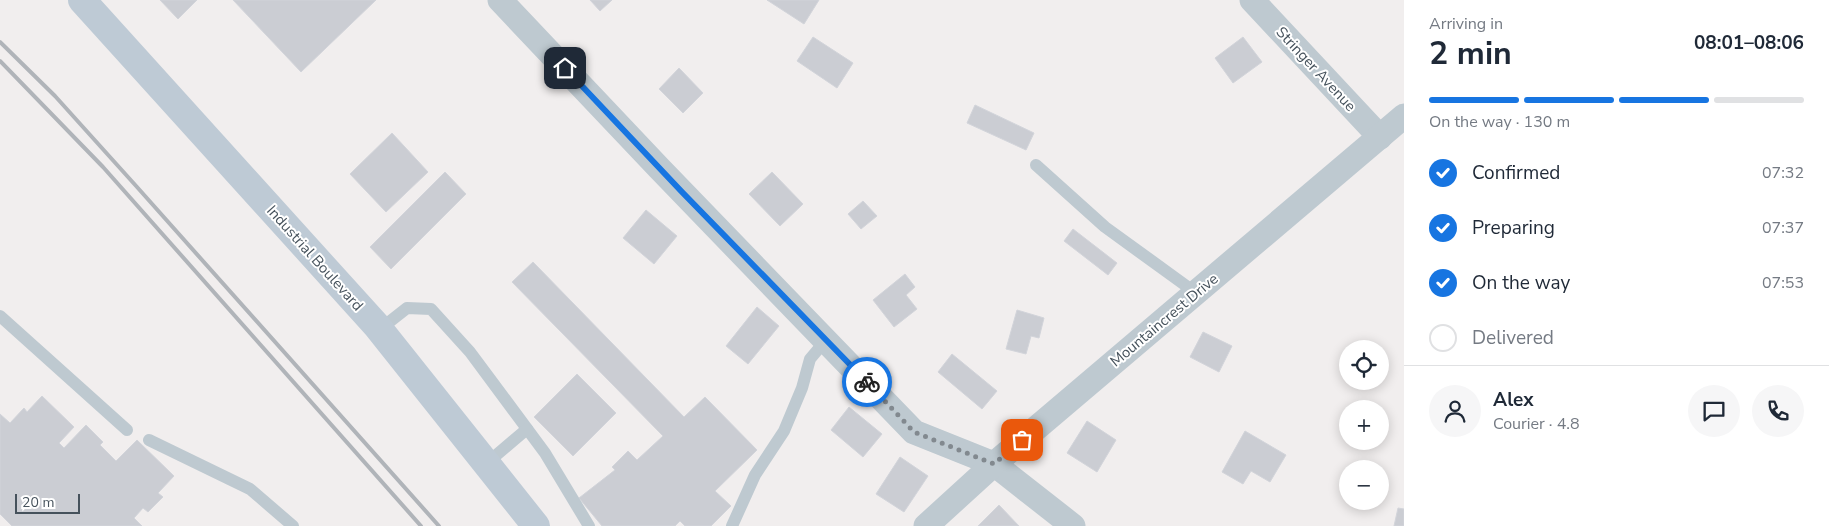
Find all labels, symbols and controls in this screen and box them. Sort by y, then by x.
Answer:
text: Arriving in [1429,13,1503,35]
street label: Stringer Avenue [1272,22,1360,116]
text: 08:01–08:06 [1694,30,1804,56]
text: 2 min [1429,32,1512,75]
pin [544,47,586,89]
icon: home [551,54,579,82]
text: On the way · 130 m [1429,111,1570,133]
icon: check [1429,159,1457,187]
text: Confirmed [1472,160,1560,186]
text: 07:32 [1762,162,1804,184]
street label: Industrial Boulevard [262,201,368,315]
icon: check [1429,214,1457,242]
text: Preparing [1472,215,1555,241]
text: 07:37 [1762,217,1804,239]
street label: Mountaincrest Drive [1106,269,1222,371]
icon: check [1429,269,1457,297]
text: On the way [1472,270,1570,296]
text: 07:53 [1762,272,1804,294]
text: Delivered [1472,325,1554,351]
map controls [1339,340,1389,510]
button: locate [1339,340,1389,390]
courier [842,357,892,407]
icon: bike [853,368,881,396]
button: person [1429,385,1481,437]
button: chat [1688,385,1740,437]
button: phone [1752,385,1804,437]
text: Alex [1493,387,1534,413]
button: + [1339,400,1389,450]
text: Courier · 4.8 [1493,413,1579,435]
pin [1001,419,1043,461]
icon: bag [1008,426,1036,454]
button: − [1339,460,1389,510]
scale bar [15,491,80,514]
text: 20 m [22,493,54,512]

